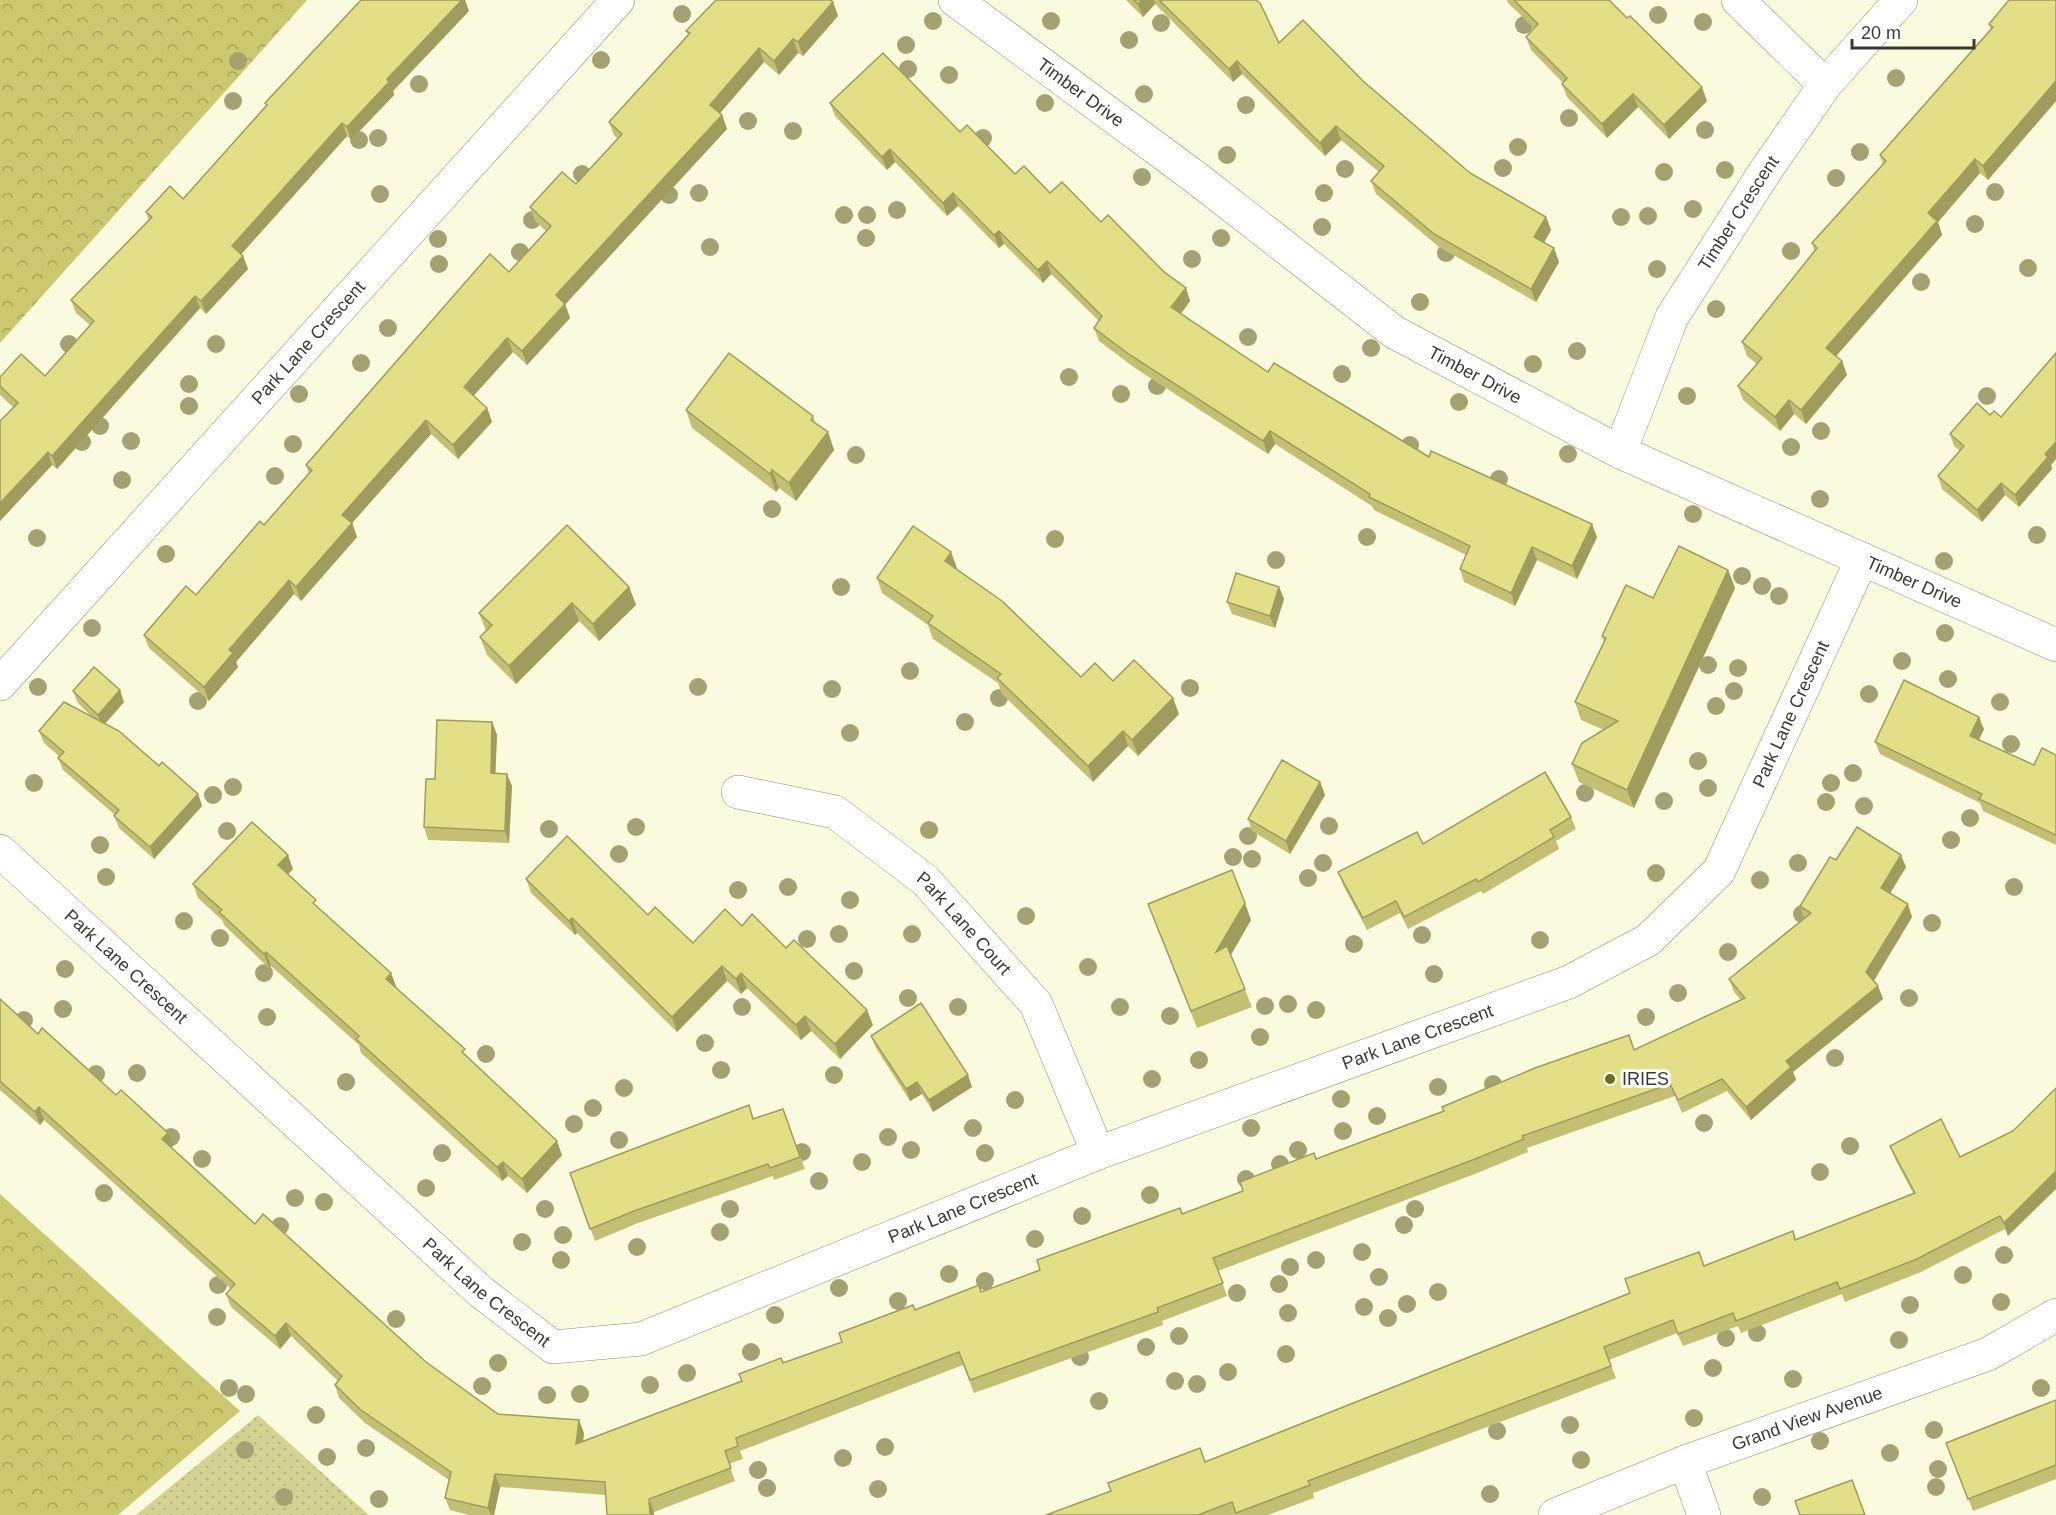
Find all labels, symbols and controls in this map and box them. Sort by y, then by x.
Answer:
scale bar [1852,12,1974,50]
text: 20 m [1861,23,1901,43]
street label: Timber Drive [1033,54,1128,131]
street label: Timber Crescent [1694,152,1783,274]
street label: Park Lane Crescent [248,277,369,408]
street label: Timber Drive [1425,342,1525,408]
street label: Timber Drive [1863,552,1965,612]
street label: Park Lane Crescent [1749,638,1833,791]
street label: Park Lane Court [913,868,1015,979]
street label: Park Lane Crescent [61,905,191,1028]
street label: Park Lane Crescent [1339,1000,1496,1074]
place label: IRIES [1622,1069,1669,1089]
marker: IRIES [1603,1072,1617,1086]
street label: Park Lane Crescent [885,1169,1040,1247]
street label: Park Lane Crescent [419,1234,554,1351]
street label: Grand View Avenue [1729,1382,1885,1455]

